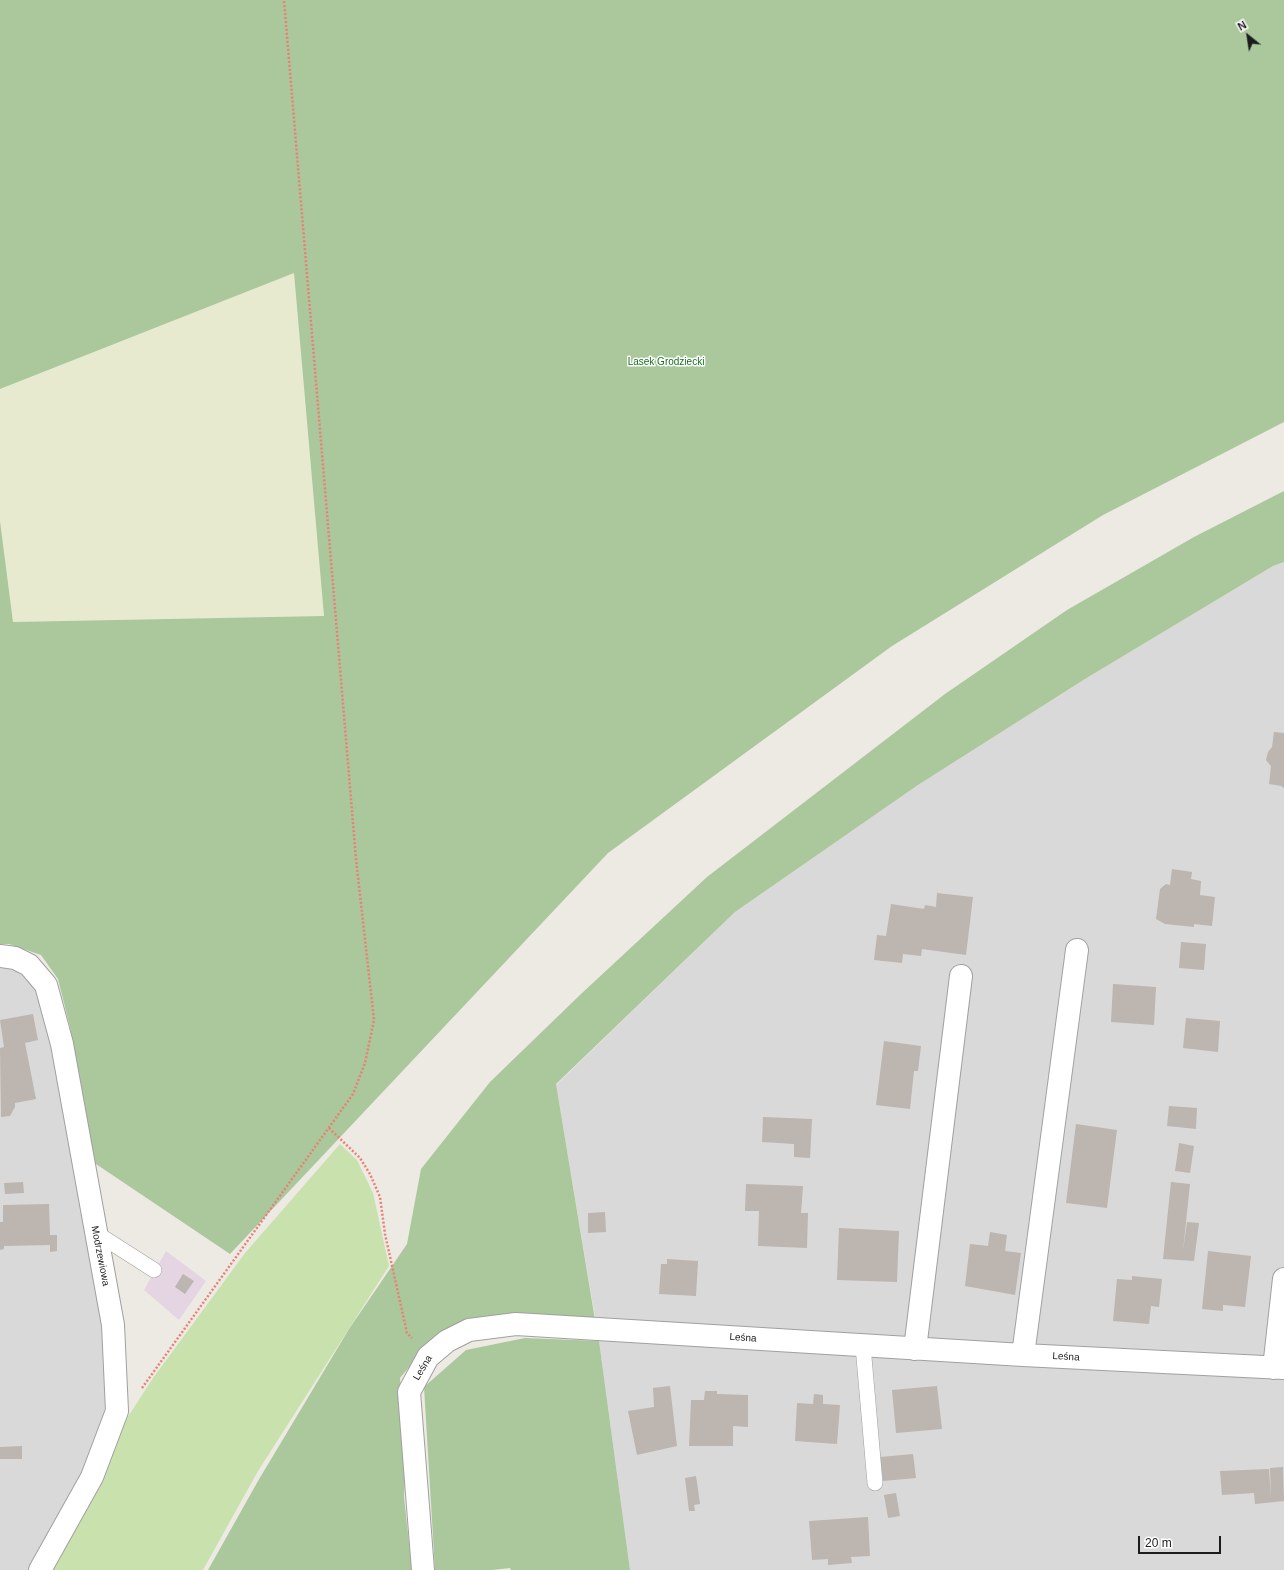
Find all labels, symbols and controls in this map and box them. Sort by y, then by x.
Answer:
north arrow [1228,16,1268,56]
text: N [1236,18,1248,33]
park label: Lasek Grodziecki [628,356,704,368]
street label: Modrzewiowa [88,1225,112,1287]
street label: Leśna [729,1331,757,1345]
street label: Leśna [1052,1350,1080,1364]
street label: Leśna [411,1353,435,1383]
scale bar [1140,1528,1223,1554]
text: 20 m [1145,1536,1172,1550]

